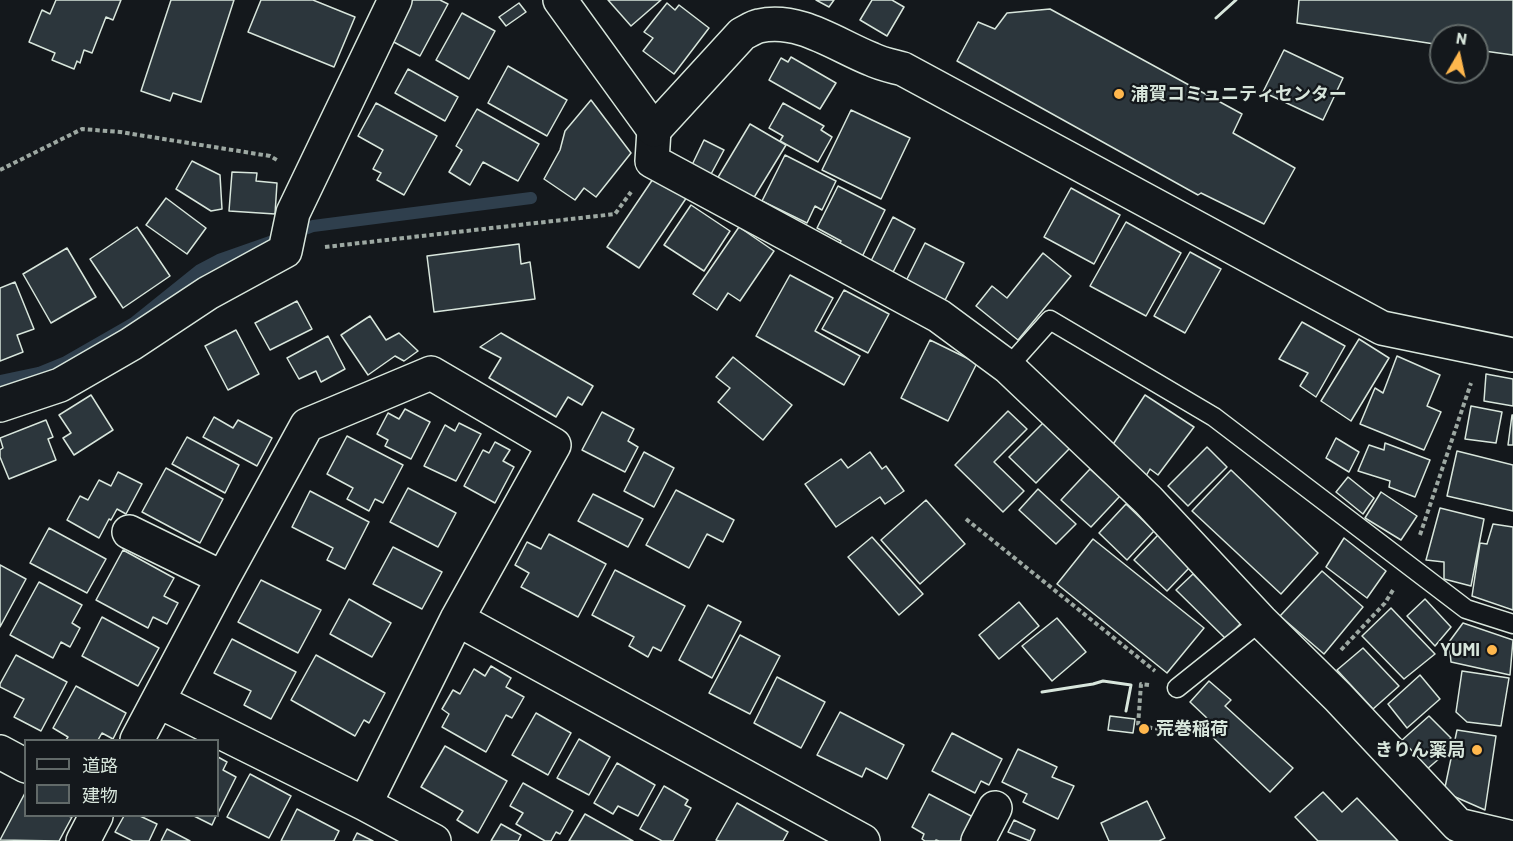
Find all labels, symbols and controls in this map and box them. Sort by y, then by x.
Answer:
north arrow [1429,24,1489,84]
text: N [1455,27,1468,48]
place label: 浦賀コミュニティセンター [1131,83,1347,105]
marker: 浦賀コミュニティセンター [1112,87,1126,101]
place label: YUMI [1440,639,1480,661]
marker: YUMI [1485,643,1499,657]
place label: 荒巻稲荷 [1156,718,1228,740]
marker: 荒巻稲荷 [1137,722,1151,736]
legend [24,739,219,817]
place label: きりん薬局 [1375,739,1465,761]
marker: きりん薬局 [1470,743,1484,757]
text: 道路 [82,754,118,776]
text: 建物 [82,784,118,806]

